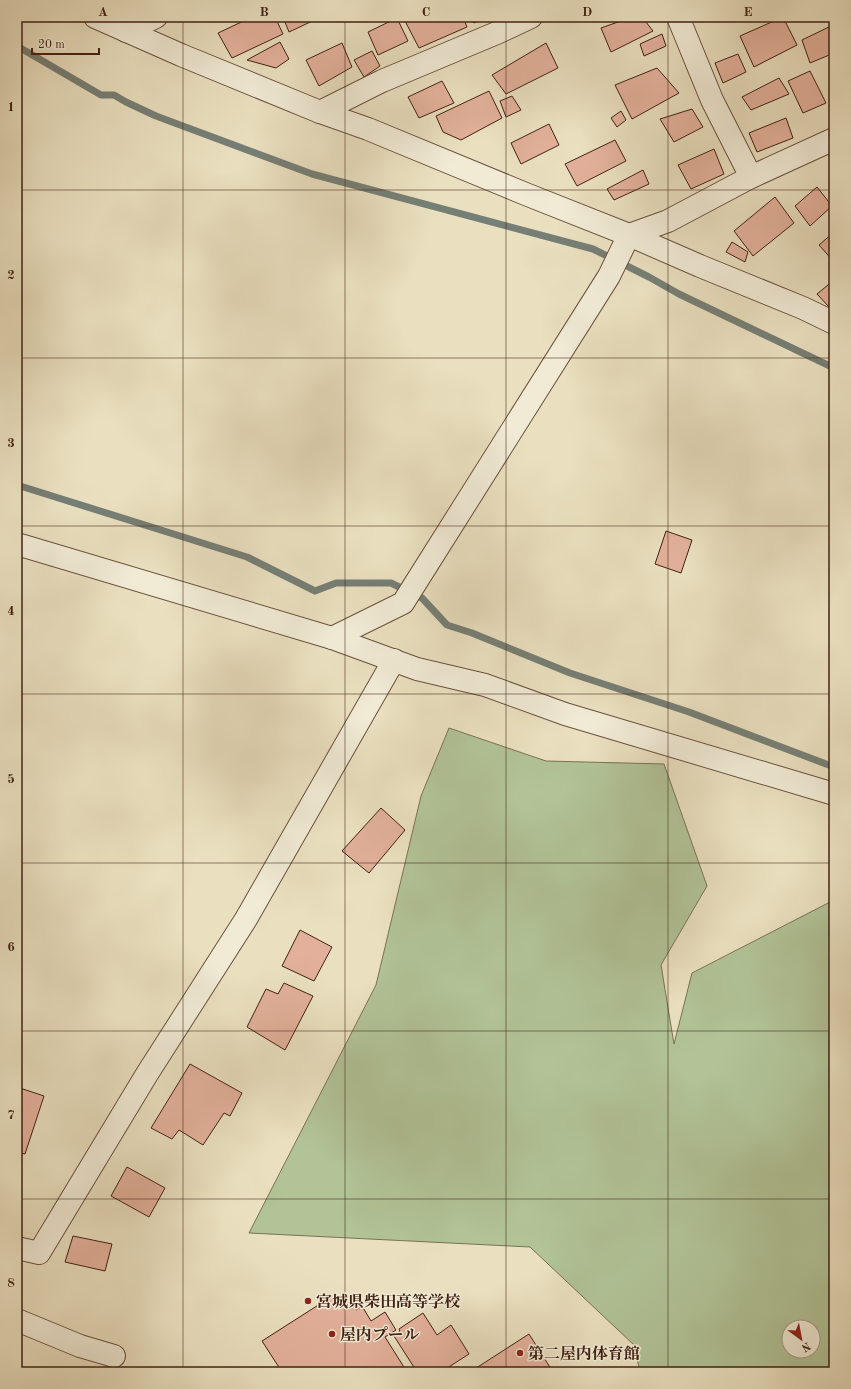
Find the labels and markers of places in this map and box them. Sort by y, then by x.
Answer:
place label: 宮城県柴田高等学校 [316,1293,461,1311]
marker: 宮城県柴田高等学校 [303,1296,313,1306]
place label: 屋内プール [340,1326,419,1344]
marker: 屋内プール [327,1329,337,1339]
place label: 第二屋内体育館 [528,1345,640,1363]
marker: 第二屋内体育館 [515,1348,525,1358]

